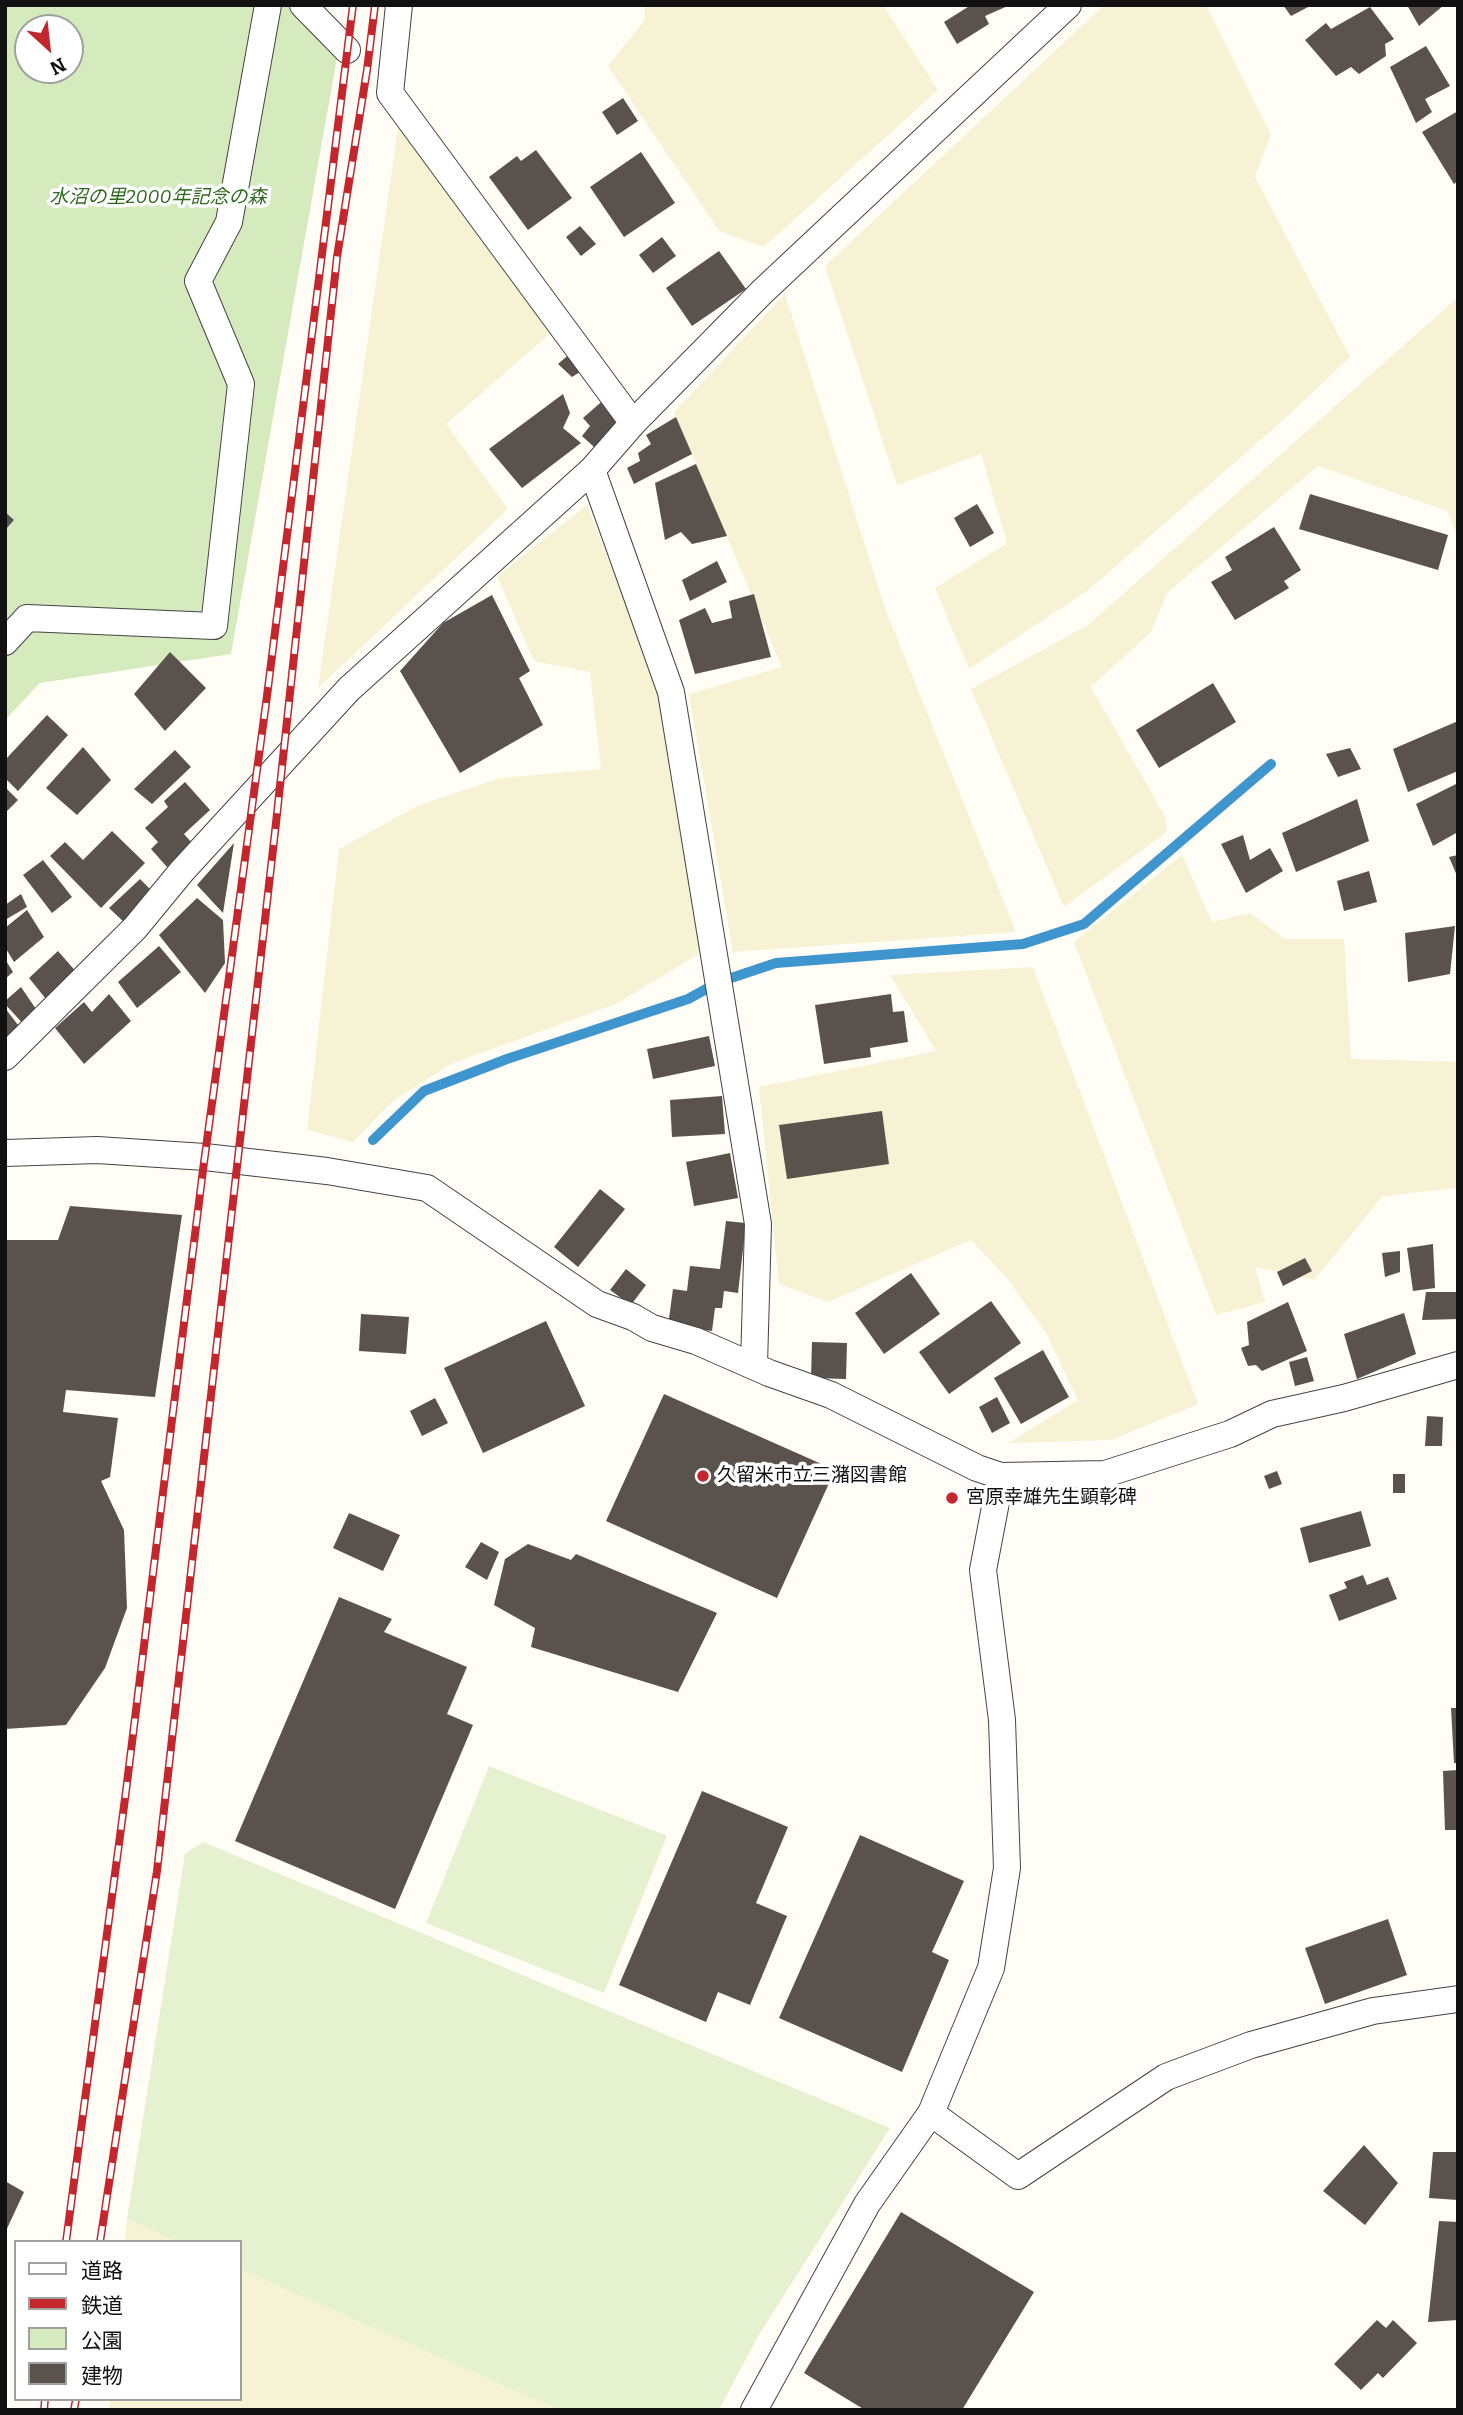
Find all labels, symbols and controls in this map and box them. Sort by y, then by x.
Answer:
north arrow [14,14,84,84]
text: N [46,53,70,80]
park label: 水沼の里2000年記念の森 [49,187,267,209]
place label: 久留米市立三潴図書館 [717,1465,907,1487]
marker: 久留米市立三潴図書館 [695,1468,711,1484]
place label: 宮原幸雄先生顕彰碑 [966,1487,1137,1509]
marker: 宮原幸雄先生顕彰碑 [944,1490,960,1506]
legend [14,2240,242,2401]
text: 道路 [81,2258,123,2284]
text: 鉄道 [81,2293,123,2319]
text: 公園 [81,2328,123,2354]
text: 建物 [81,2363,123,2389]

